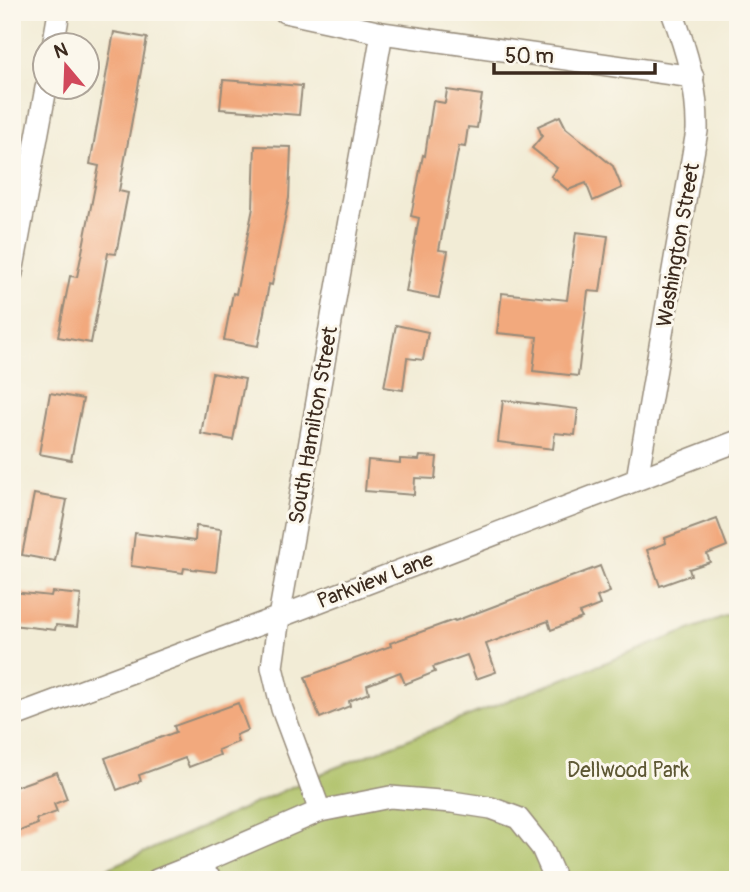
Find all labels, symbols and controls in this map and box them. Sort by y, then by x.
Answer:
north arrow [32,32,102,102]
scale bar [494,32,656,76]
text: N [51,37,71,64]
text: 50 m [505,43,554,70]
street label: Washington Street [651,160,706,329]
street label: South Hamilton Street [283,324,344,526]
street label: Parkview Lane [313,546,438,615]
park label: Dellwood Park [567,757,689,784]

